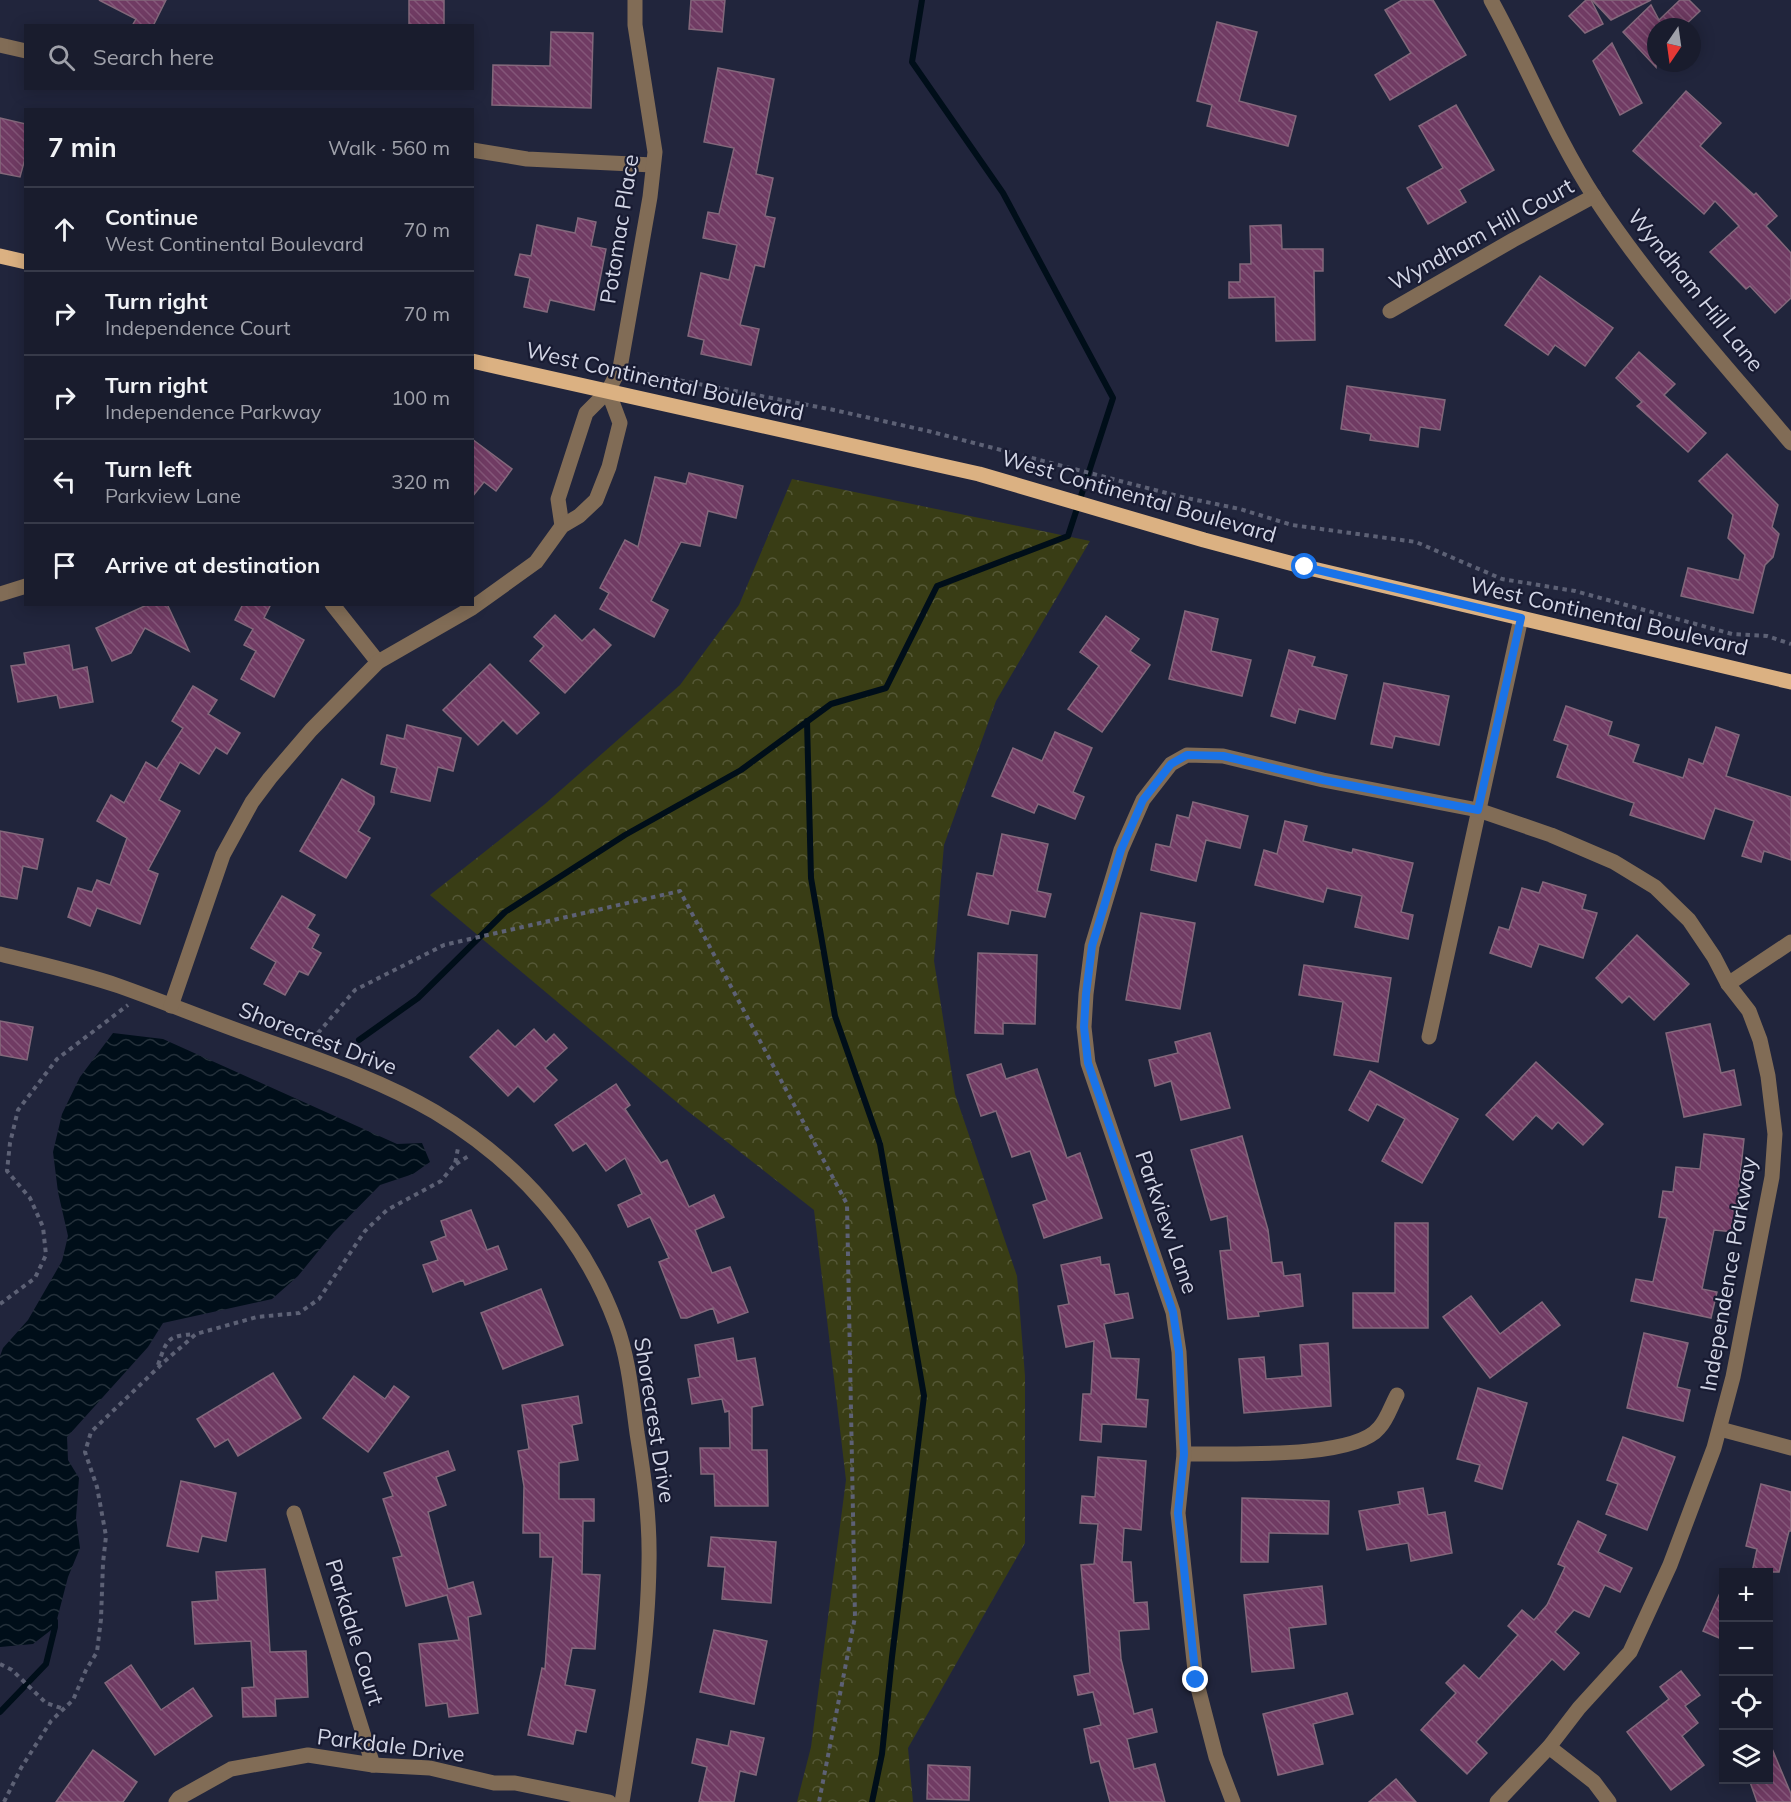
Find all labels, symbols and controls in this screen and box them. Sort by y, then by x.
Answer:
north arrow [1647,18,1701,72]
search box [24,24,474,90]
icon: search [45,41,78,74]
text: Search here [93,43,214,71]
text: 7 min [48,131,117,164]
text: Walk · 560 m [328,135,450,160]
street label: Potomac Place [593,152,645,306]
street label: Wyndham Hill Court [1384,171,1579,296]
text: Continue [105,203,198,231]
street label: Wyndham Hill Lane [1622,203,1770,377]
icon: ahead [48,213,81,246]
text: 70 m [403,217,450,242]
text: West Continental Boulevard [105,231,364,256]
text: Turn right [105,287,208,315]
icon: right [48,297,81,330]
text: 70 m [403,301,450,326]
text: Independence Court [105,315,291,340]
street label: West Continental Boulevard [523,335,807,427]
text: Turn right [105,371,208,399]
icon: right [48,381,81,414]
text: 100 m [391,385,450,410]
text: Independence Parkway [105,399,321,424]
street label: West Continental Boulevard [998,443,1280,549]
text: Turn left [105,455,192,483]
icon: left [48,465,81,498]
text: 320 m [391,469,450,494]
text: Parkview Lane [105,483,241,508]
icon: arrive [48,549,81,582]
text: Arrive at destination [105,551,320,579]
route start [1291,553,1317,579]
street label: West Continental Boulevard [1467,570,1751,662]
street label: Shorecrest Drive [235,995,401,1081]
street label: Parkview Lane [1129,1147,1205,1297]
street label: Independence Parkway [1694,1154,1762,1394]
street label: Shorecrest Drive [628,1335,682,1505]
street label: Parkdale Court [320,1556,391,1709]
map controls [1719,1568,1773,1784]
button: + [1719,1568,1773,1622]
button: − [1719,1622,1773,1676]
route end [1182,1666,1208,1692]
button: locate [1719,1676,1773,1730]
street label: Parkdale Drive [316,1722,466,1768]
button: layers [1719,1730,1773,1784]

